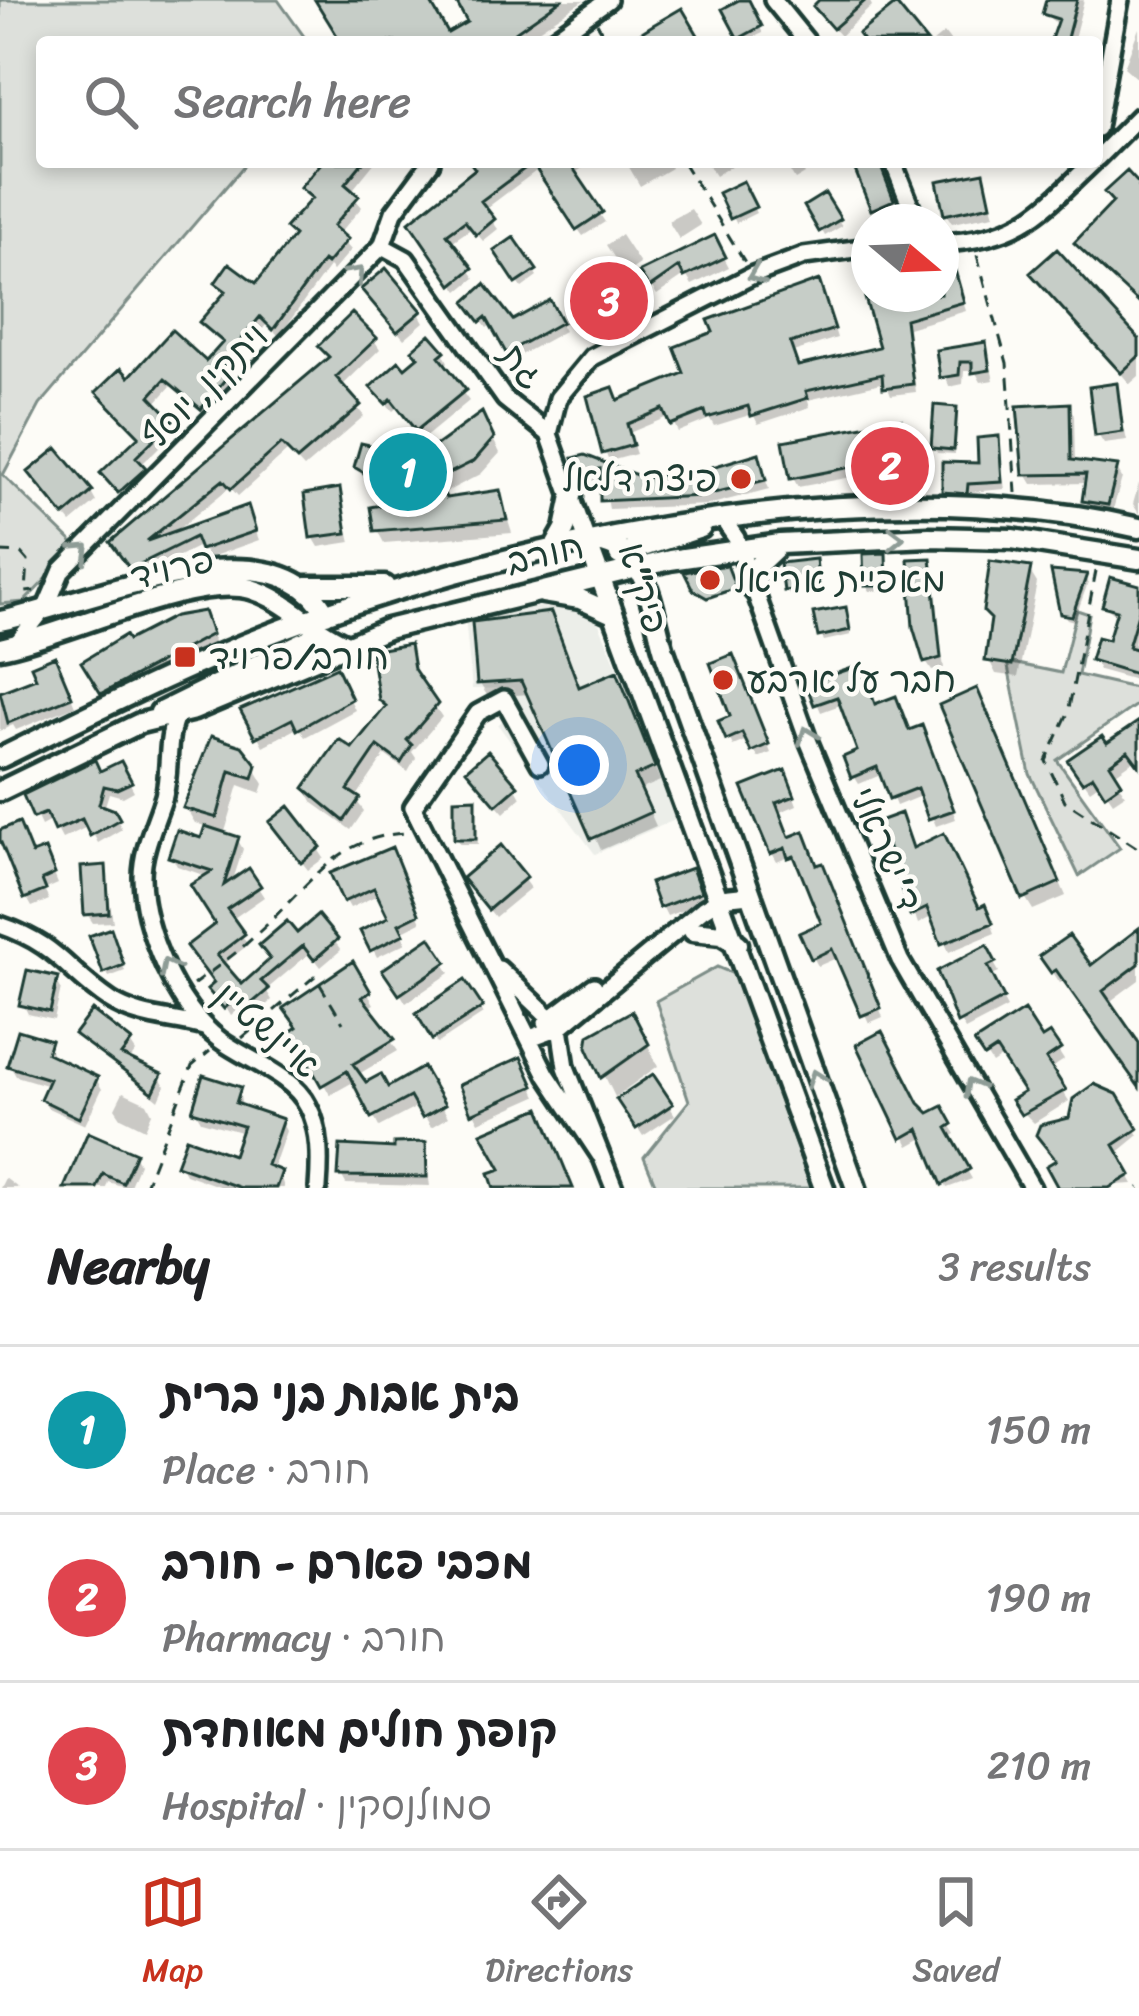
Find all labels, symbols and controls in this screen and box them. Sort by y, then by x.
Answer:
search box [36,36,1103,168]
text: Search here [174,62,411,142]
icon: search [78,69,144,135]
north arrow [851,204,959,312]
pin: 3 [570,256,648,346]
one-way arrow [747,261,768,285]
one-way arrow [341,266,363,288]
street label: ויתקין, יוסף [126,307,284,465]
street label: גת [481,326,561,404]
pin: 2 [851,421,929,511]
pin: 1 [369,427,447,517]
place label: פיצה דלאל [562,447,717,511]
marker: פיצה דלאל [728,466,754,492]
street label: חורב [500,514,590,594]
one-way arrow [887,525,906,551]
street label: פרויד [124,527,220,609]
street label: פיק"א [599,534,687,642]
one-way arrow [68,544,89,566]
place label: מאפיית אריאל [734,548,946,612]
marker: מאפיית אריאל [697,567,723,593]
place label: חורב/פרויד [209,625,389,689]
marker: חורב/פרויד [172,644,198,670]
place label: חבר על ארבע [747,648,956,712]
marker: חבר על ארבע [710,667,736,693]
one-way arrow [796,726,821,747]
your location [549,735,609,795]
street label: ד'ישראלי [831,777,941,921]
one-way arrow [160,958,183,980]
street label: איינשטיין [199,965,335,1095]
one-way arrow [805,1069,830,1090]
one-way arrow [964,1079,987,1100]
text: Nearby [48,1221,209,1311]
text: 3 results [938,1232,1091,1301]
text: בית אבות בני ברית [162,1355,520,1435]
text: 1 [79,1395,95,1464]
text: 150 m [986,1395,1091,1464]
text: Place · חורב [162,1435,370,1504]
text: מכבי פארם - חורב [162,1523,532,1603]
text: 2 [76,1563,98,1632]
text: 190 m [986,1563,1091,1632]
text: Pharmacy · חורב [162,1603,445,1672]
text: קופת חולים מאוחדת [162,1691,558,1771]
text: 3 [76,1731,98,1800]
text: 210 m [987,1731,1091,1800]
text: Hospital · סמולנסקין [162,1771,492,1840]
tab: Map [140,1869,206,1999]
tab: Directions [485,1869,633,1999]
tab: Saved [912,1869,999,1999]

